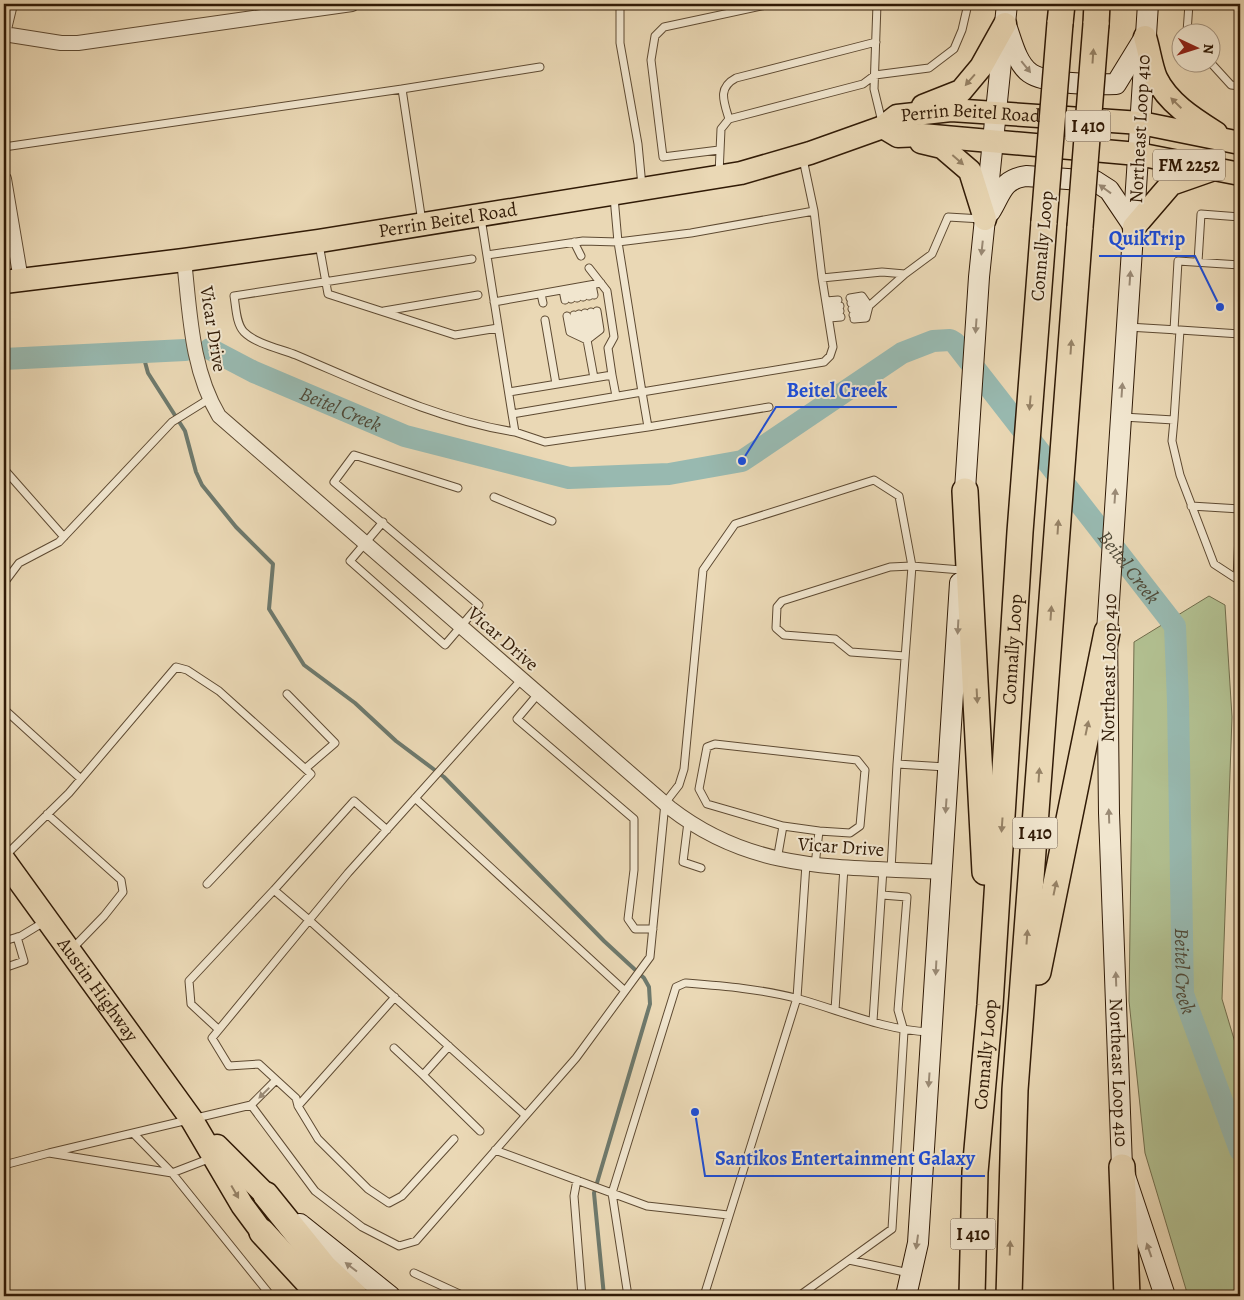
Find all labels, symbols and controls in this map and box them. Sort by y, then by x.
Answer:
north arrow [1172,22,1222,72]
text: N [1199,43,1218,55]
one-way arrow [1090,48,1098,64]
street label: Northeast Loop 410 [1123,54,1157,204]
one-way arrow [1021,61,1032,74]
one-way arrow [964,73,976,85]
street label: Perrin Beitel Road [899,97,1042,129]
one-way arrow [1170,97,1182,109]
road number: I 410 [1066,110,1110,142]
road number: FM 2252 [1153,150,1225,180]
one-way arrow [951,155,964,166]
one-way arrow [1099,183,1112,194]
street label: Connally Loop [1024,190,1060,302]
street label: Perrin Beitel Road [376,196,520,244]
callout: QuikTrip [1099,221,1195,256]
text: QuikTrip [1109,225,1185,252]
one-way arrow [978,241,986,257]
one-way arrow [1127,270,1135,286]
street label: Vicar Drive [193,283,233,374]
one-way arrow [972,318,980,334]
one-way arrow [1068,339,1076,355]
callout: Beitel Creek [776,372,897,407]
text: Beitel Creek [787,377,888,404]
water label: Beitel Creek [296,380,386,438]
one-way arrow [1119,382,1127,398]
one-way arrow [1026,396,1034,412]
one-way arrow [1112,488,1120,504]
one-way arrow [1054,519,1062,535]
water label: Beitel Creek [1092,525,1166,609]
street label: Connally Loop [996,593,1029,706]
street label: Northeast Loop 410 [1095,593,1123,743]
street label: Vicar Drive [461,600,544,677]
one-way arrow [1047,604,1055,620]
one-way arrow [953,619,961,635]
one-way arrow [973,689,981,705]
one-way arrow [1083,721,1091,736]
one-way arrow [1035,767,1043,783]
one-way arrow [942,798,950,814]
one-way arrow [1105,808,1113,824]
one-way arrow [997,818,1005,834]
road number: I 410 [1012,818,1058,848]
street label: Vicar Drive [796,831,885,863]
one-way arrow [1051,879,1059,895]
water label: Beitel Creek [1168,928,1203,1018]
one-way arrow [1023,929,1031,945]
street label: Austin Highway [50,931,145,1048]
one-way arrow [931,961,939,977]
one-way arrow [1111,970,1119,986]
street label: Northeast Loop 410 [1103,997,1134,1147]
street label: Connally Loop [968,998,1003,1111]
one-way arrow [924,1073,932,1089]
one-way arrow [258,1087,270,1099]
callout: Santikos Entertainment Galaxy [705,1141,985,1176]
text: Santikos Entertainment Galaxy [715,1145,976,1172]
one-way arrow [230,1186,239,1199]
road number: I 410 [950,1218,996,1250]
one-way arrow [913,1235,921,1251]
one-way arrow [1007,1239,1015,1255]
one-way arrow [1145,1242,1153,1257]
one-way arrow [344,1262,358,1272]

